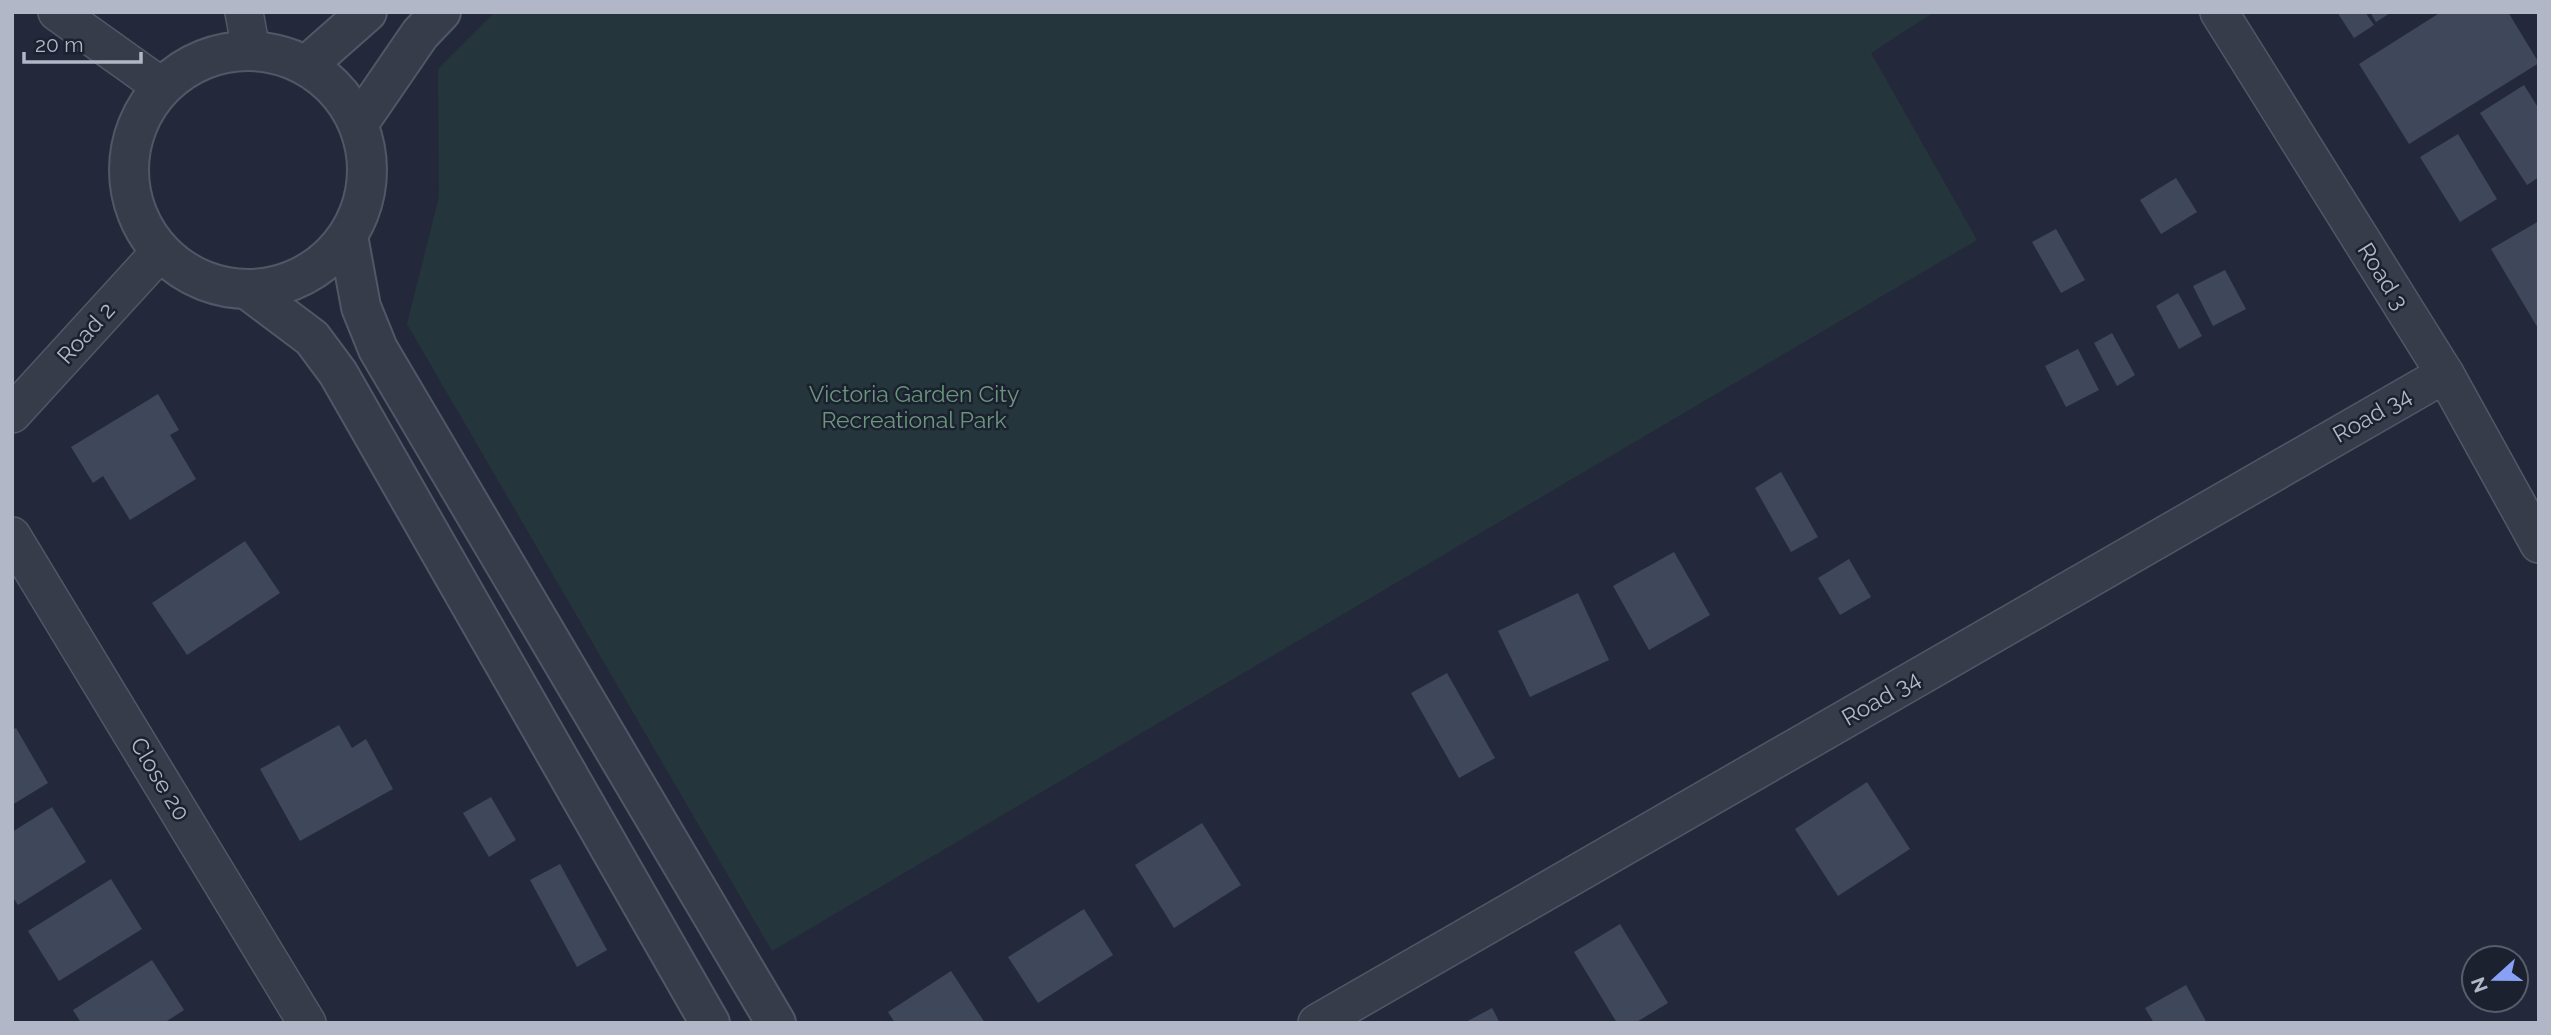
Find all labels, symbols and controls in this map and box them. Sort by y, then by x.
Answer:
scale bar [24,21,142,65]
text: 20 m [35,32,83,57]
street label: Road 3 [2353,237,2414,314]
street label: Road 2 [51,297,120,369]
park label: Victoria Garden City Recreational Park [809,380,1019,433]
street label: Road 34 [2328,381,2416,448]
street label: Road 34 [1837,664,1925,731]
street label: Close 20 [125,732,196,825]
north arrow [2460,944,2530,1014]
text: N [2466,974,2492,996]

